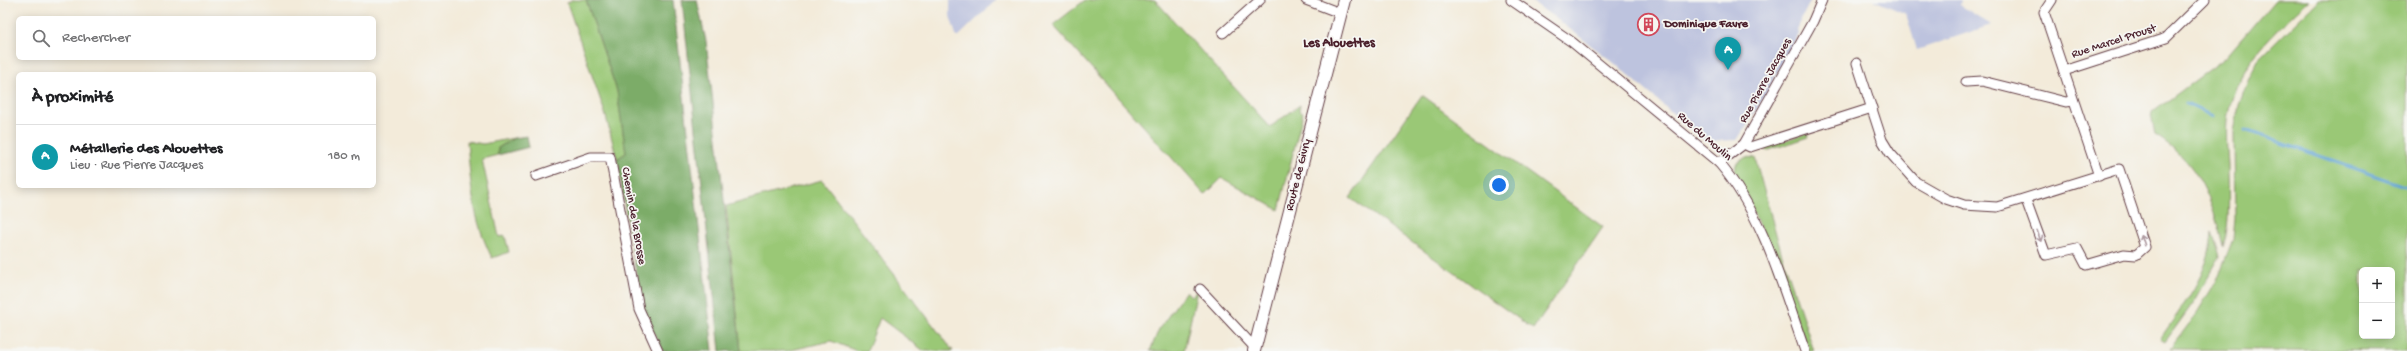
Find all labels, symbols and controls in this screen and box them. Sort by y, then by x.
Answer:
building icon: Dominique Favre [1636,12,1662,38]
search box [16,16,376,60]
place label: Dominique Favre [1663,18,1749,32]
street label: Rue Marcel Proust [2070,21,2159,62]
icon: search [30,27,52,49]
text: Rechercher [62,29,130,47]
district label: Les Alouettes [1303,36,1376,51]
street label: Rue Pierre Jacques [1737,36,1795,126]
pin: A [1715,37,1741,70]
text: À proximité [32,88,113,108]
street label: Rue du Moulin [1674,110,1734,165]
street label: Route de Givry [1283,137,1315,212]
text: Métallerie des Alouettes [70,140,223,158]
text: A [41,149,49,164]
text: 180 m [328,149,360,164]
text: Lieu · Rue Pierre Jacques [70,158,203,173]
street label: Chemin de la Brosse [618,166,649,267]
your location [1489,175,1509,195]
one-way arrow [2035,230,2043,242]
one-way arrow [2139,233,2146,246]
map controls [2359,267,2395,339]
button: + [2359,267,2395,303]
button: − [2359,303,2395,339]

